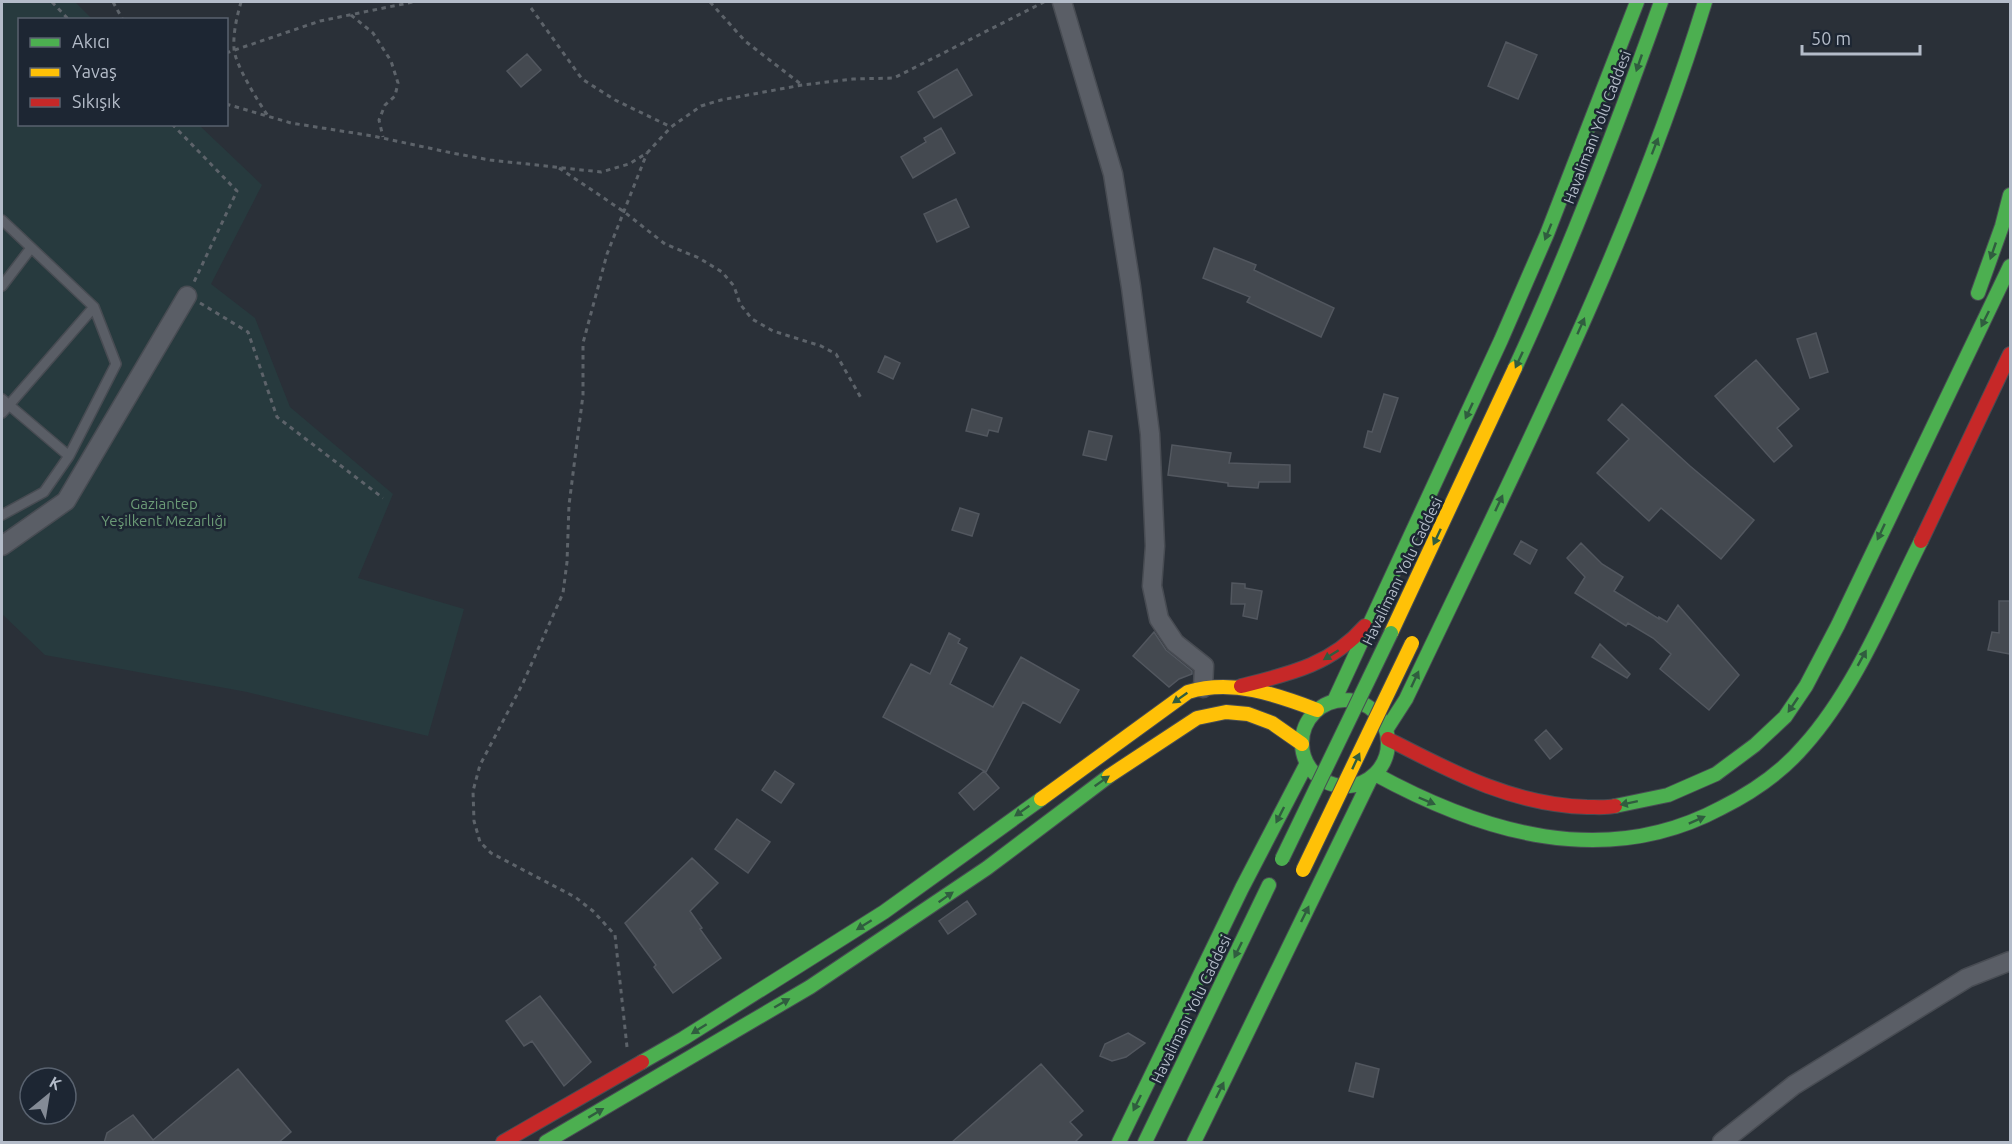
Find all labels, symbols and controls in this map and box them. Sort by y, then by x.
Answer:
legend [18,18,228,126]
scale bar [1802,18,1920,56]
text: 50 m [1811,28,1851,48]
text: Akıcı [72,31,110,51]
street label: Havalimanı Yolu Caddesi [1560,48,1634,206]
one-way arrow [1634,54,1644,72]
text: Yavaş [72,61,117,81]
text: Sıkışık [72,91,121,111]
one-way arrow [1651,137,1661,155]
one-way arrow [1543,224,1553,242]
one-way arrow [1988,242,1998,260]
one-way arrow [1980,310,1989,327]
one-way arrow [1576,317,1586,335]
one-way arrow [1514,352,1524,370]
one-way arrow [1464,402,1473,419]
street label: Havalimanı Yolu Caddesi [1359,494,1445,648]
one-way arrow [1494,494,1503,511]
park label: Gaziantep Yeşilkent Mezarlığı [101,495,227,529]
one-way arrow [1877,524,1886,541]
one-way arrow [1432,529,1441,546]
one-way arrow [1857,649,1867,666]
one-way arrow [1323,650,1339,661]
one-way arrow [1411,671,1420,688]
one-way arrow [1173,692,1189,704]
one-way arrow [1787,697,1799,713]
one-way arrow [1351,752,1360,769]
one-way arrow [1094,775,1110,787]
one-way arrow [1418,797,1436,806]
one-way arrow [1620,799,1639,808]
one-way arrow [1014,805,1030,816]
one-way arrow [1275,807,1285,824]
one-way arrow [1689,816,1706,825]
one-way arrow [937,891,953,903]
one-way arrow [1300,906,1310,923]
one-way arrow [856,919,872,930]
street label: Havalimanı Yolu Caddesi [1148,932,1234,1086]
one-way arrow [1233,941,1242,958]
one-way arrow [774,998,790,1009]
one-way arrow [690,1023,707,1034]
north arrow [18,1066,78,1126]
text: K [46,1073,65,1094]
one-way arrow [1215,1081,1224,1098]
one-way arrow [1133,1094,1143,1112]
one-way arrow [588,1107,604,1118]

